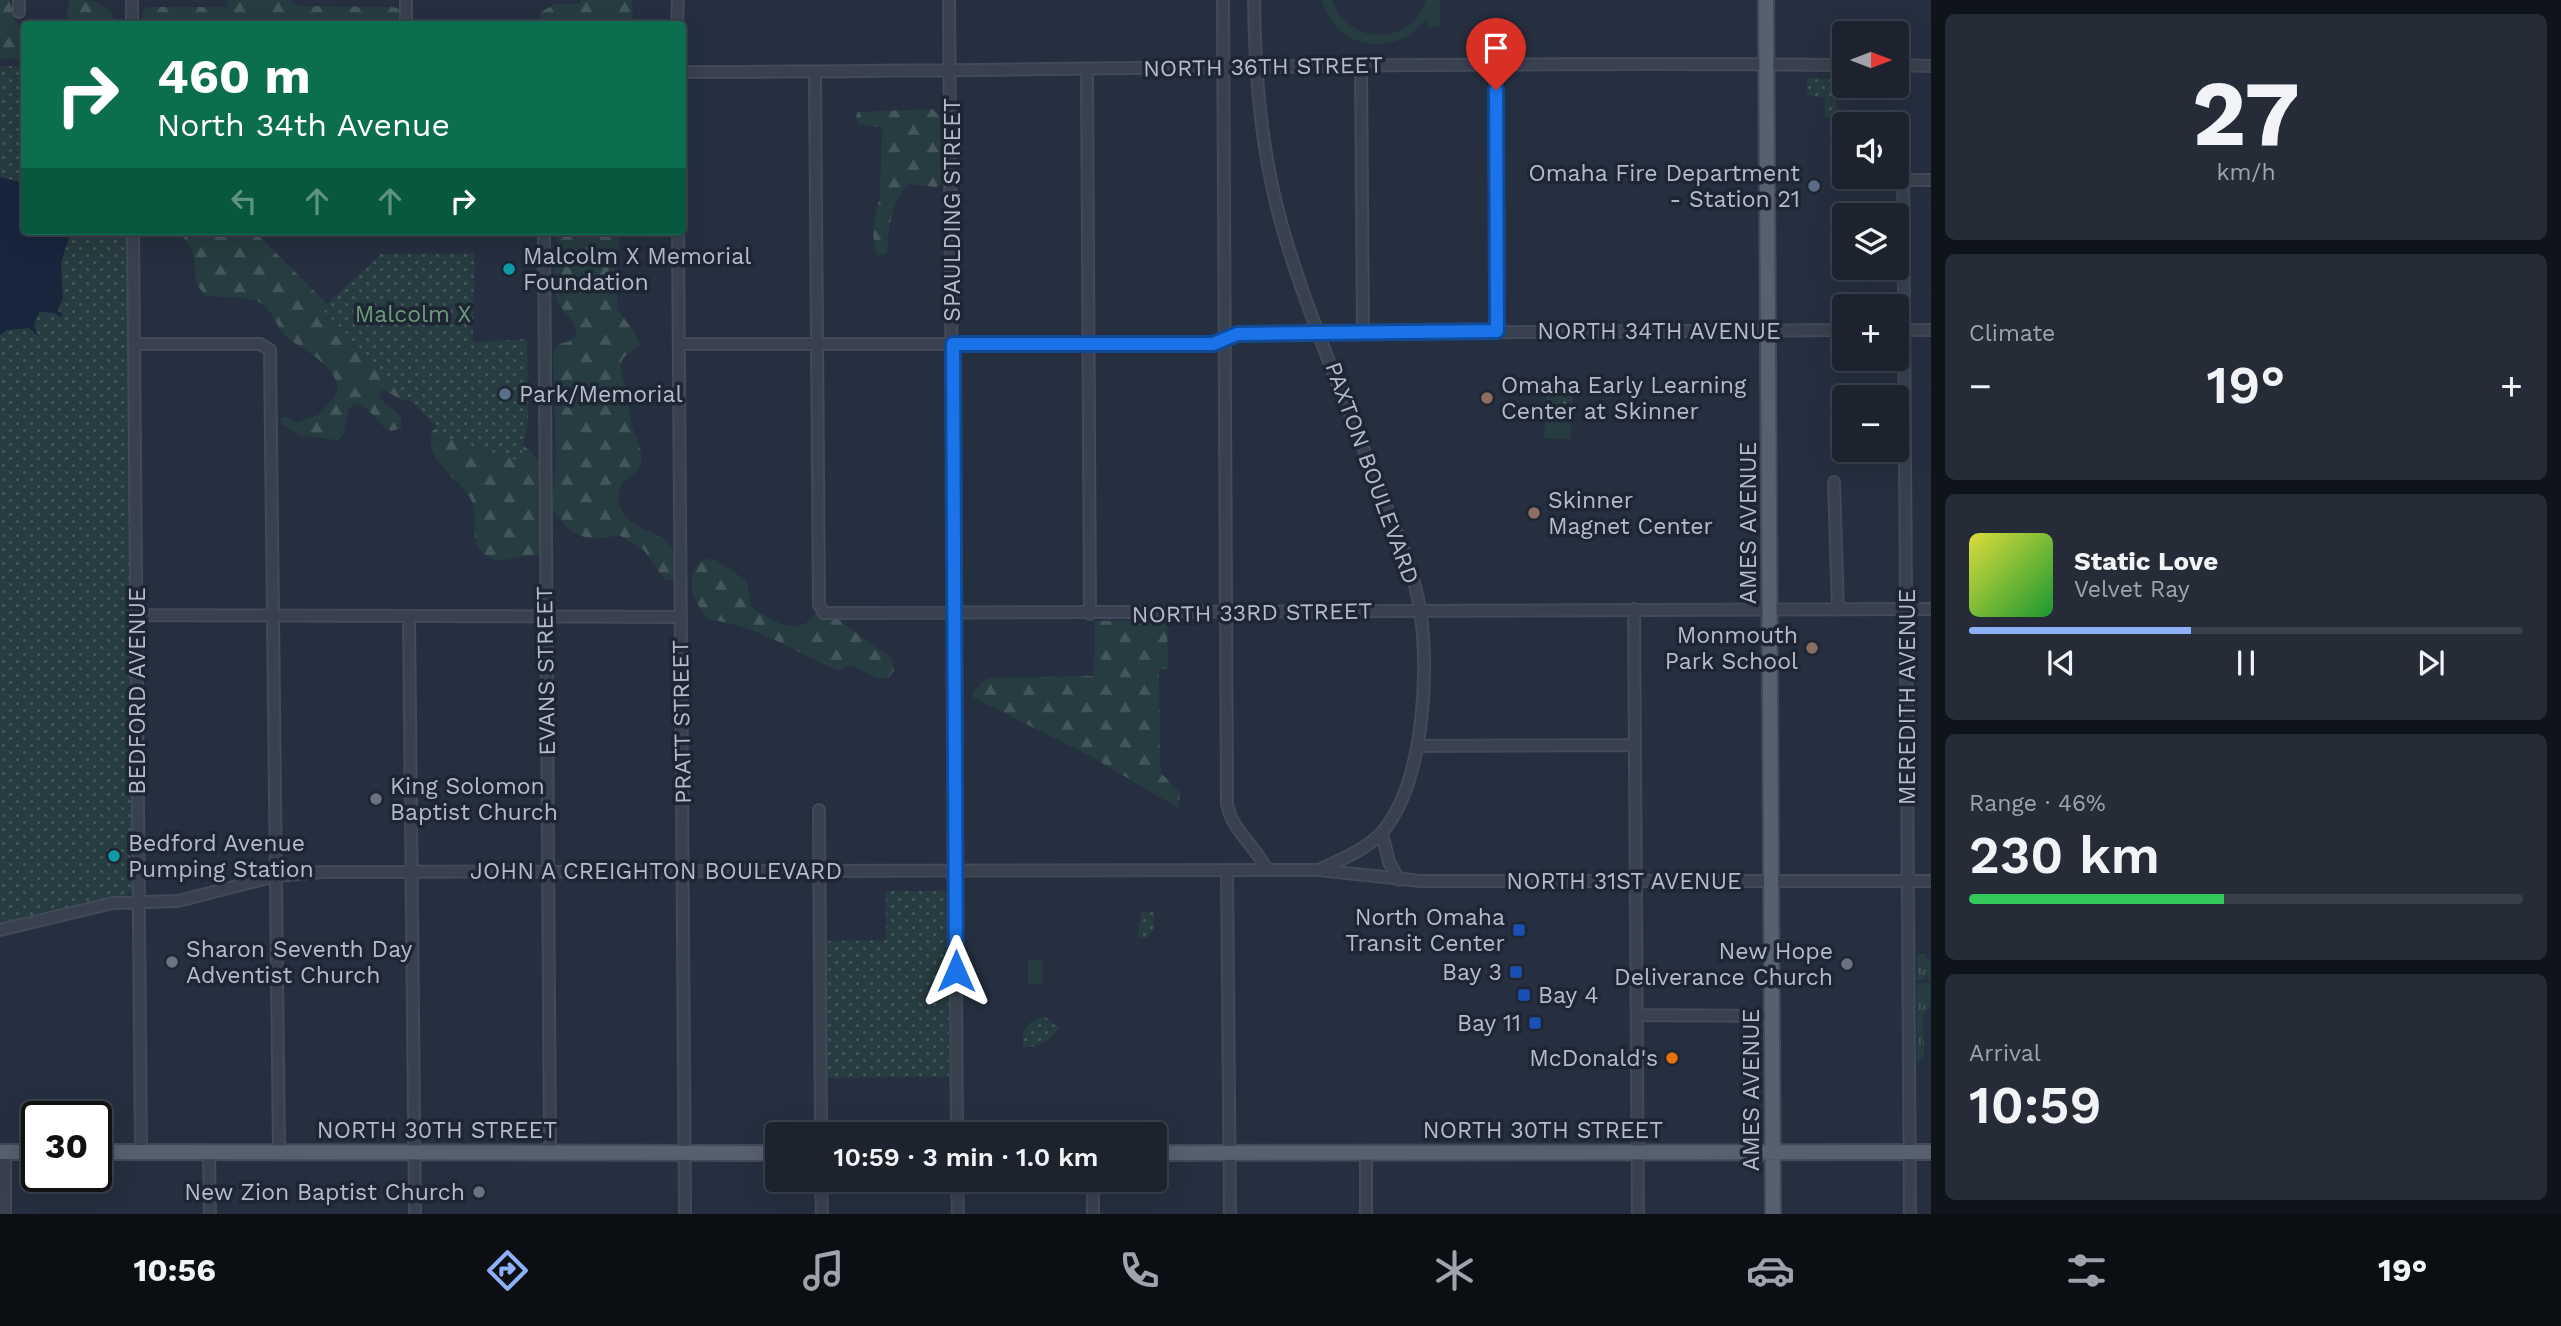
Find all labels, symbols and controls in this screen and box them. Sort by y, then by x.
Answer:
pin [1466,18,1526,90]
north arrow [1832,21,1909,98]
map controls [1832,21,1909,462]
icon: arrive [1477,29,1515,67]
text: 460 m [157,47,311,105]
icon: right [42,49,133,140]
street label: NORTH 36TH STREET [1143,51,1383,83]
text: 27 [2192,60,2300,167]
street label: SPAULDING STREET [939,98,966,322]
text: North 34th Avenue [157,106,450,144]
button: sound [1832,112,1909,189]
text: km/h [2216,159,2276,186]
place label: Omaha Fire Department - Station 21 [1529,160,1800,213]
marker: Omaha Fire Department - Station 21 [1806,178,1822,194]
icon: left [225,182,263,220]
icon: ahead [298,182,336,220]
icon: ahead [371,182,409,220]
icon: right [444,182,482,220]
button: layers [1832,203,1909,280]
place label: Malcolm X Memorial Foundation [523,243,751,296]
marker: Malcolm X Memorial Foundation [501,261,517,277]
button: + [1832,294,1909,371]
park label: Malcolm X [355,301,471,328]
street label: NORTH 34TH AVENUE [1537,318,1781,345]
text: Climate [1969,320,2055,347]
text: 19° [2207,355,2285,416]
street label: PAXTON BOULEVARD [1319,358,1425,588]
text: − [1969,364,1992,408]
text: + [2500,364,2523,408]
place label: Omaha Early Learning Center at Skinner [1501,372,1747,425]
place label: Park/Memorial [519,381,683,408]
button: − [1832,385,1909,462]
marker: Park/Memorial [497,386,513,402]
marker: Omaha Early Learning Center at Skinner [1479,390,1495,406]
street label: AMES AVENUE [1735,442,1762,604]
place label: Skinner Magnet Center [1548,487,1713,540]
marker: Skinner Magnet Center [1526,505,1542,521]
text: Static Love [2074,546,2218,576]
text: Velvet Ray [2074,576,2190,603]
street label: EVANS STREET [531,586,561,756]
street label: BEDFORD AVENUE [124,587,151,795]
street label: MEREDITH AVENUE [1894,589,1921,805]
street label: NORTH 33RD STREET [1132,597,1373,629]
place label: Monmouth Park School [1665,622,1798,675]
street label: PRATT STREET [667,640,697,804]
marker: Monmouth Park School [1804,640,1820,656]
icon: previous [2042,644,2080,682]
icon: pause [2227,644,2265,682]
icon: next [2412,644,2450,682]
place label: King Solomon Baptist Church [390,773,558,826]
text: Range · 46% [1969,790,2106,817]
marker: King Solomon Baptist Church [368,791,384,807]
text: 230 km [1969,825,2160,886]
place label: Bedford Avenue Pumping Station [128,830,314,883]
marker: Bedford Avenue Pumping Station [106,848,122,864]
street label: JOHN A CREIGHTON BOULEVARD [470,858,842,885]
street label: NORTH 31ST AVENUE [1506,868,1742,895]
place label: North Omaha Transit Center [1345,904,1505,957]
marker: North Omaha Transit Center [1511,922,1527,938]
position arrow [919,934,993,1008]
place label: Sharon Seventh Day Adventist Church [186,936,413,989]
place label: New Hope Deliverance Church [1614,938,1833,991]
marker: Sharon Seventh Day Adventist Church [164,954,180,970]
marker: New Hope Deliverance Church [1839,956,1855,972]
place label: Bay 3 [1442,959,1502,986]
marker: Bay 3 [1508,964,1524,980]
place label: Bay 4 [1538,982,1599,1009]
marker: Bay 4 [1516,987,1532,1003]
street label: AMES AVENUE [1738,1009,1765,1171]
place label: Bay 11 [1457,1010,1521,1037]
marker: Bay 11 [1527,1015,1543,1031]
text: Arrival [1969,1040,2041,1067]
place label: McDonald's [1529,1045,1658,1072]
marker: McDonald's [1664,1050,1680,1066]
text: 10:59 [1969,1075,2102,1136]
speed limit sign: 30 [21,1101,112,1192]
street label: NORTH 30TH STREET [317,1117,557,1144]
street label: NORTH 30TH STREET [1423,1117,1663,1144]
text: 10:59 · 3 min · 1.0 km [834,1142,1098,1172]
place label: New Zion Baptist Church [184,1179,465,1206]
marker: New Zion Baptist Church [471,1184,487,1200]
icon: directions [483,1246,532,1295]
icon: music [799,1246,848,1295]
icon: phone [1115,1246,1164,1295]
icon: climate [1430,1246,1479,1295]
icon: car [1746,1246,1795,1295]
icon: filters [2062,1246,2111,1295]
text: 10:56 [133,1251,216,1289]
text: 19° [2378,1251,2427,1289]

